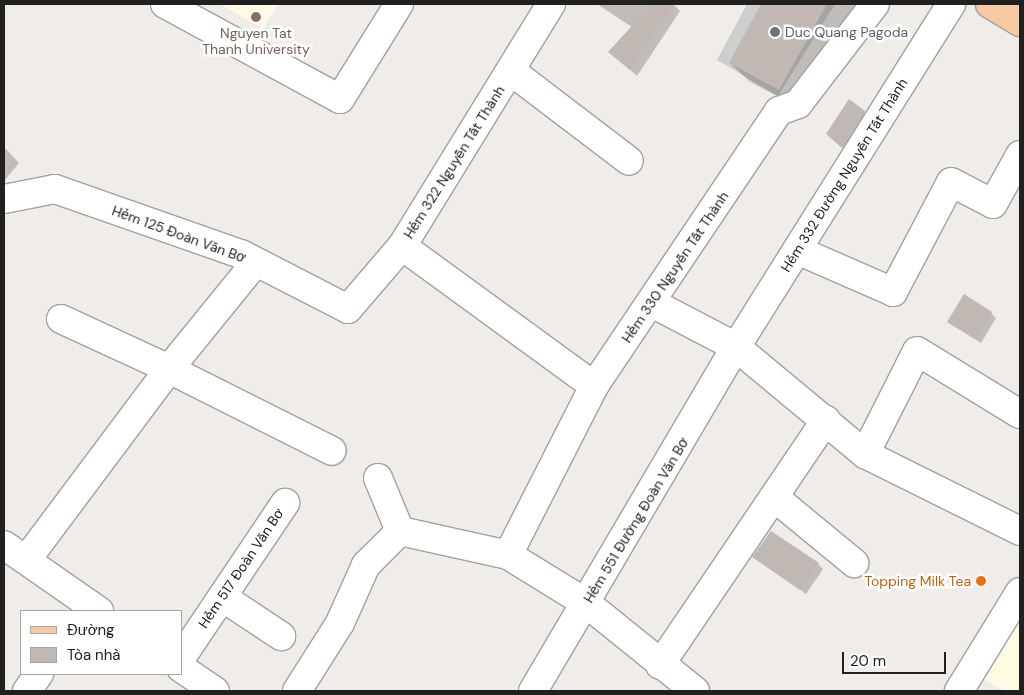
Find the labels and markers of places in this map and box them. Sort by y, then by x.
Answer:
marker: Nguyen Tat Thanh University [250,11,262,23]
place label: Duc Quang Pagoda [785,24,908,40]
place label: Nguyen Tat Thanh University [202,25,310,58]
marker: Duc Quang Pagoda [769,26,781,38]
place label: Topping Milk Tea [864,573,971,589]
marker: Topping Milk Tea [975,575,987,587]

